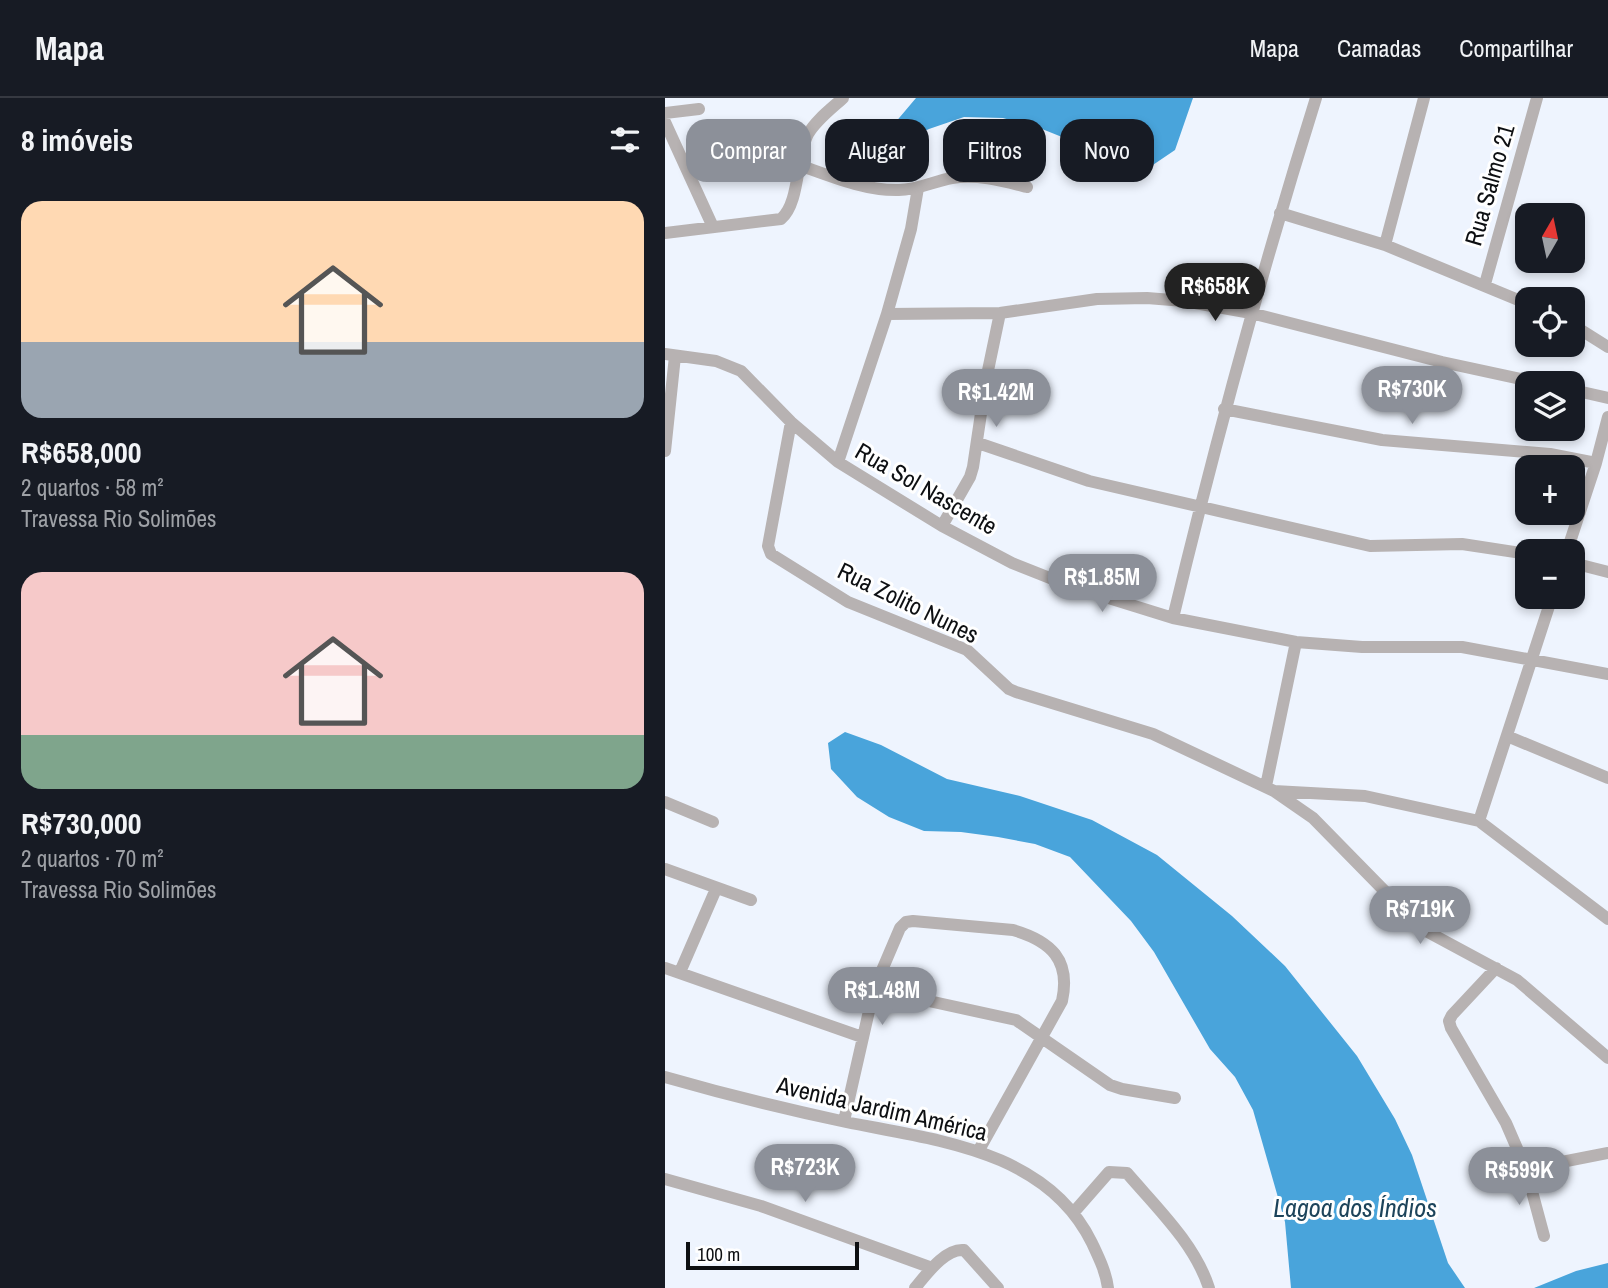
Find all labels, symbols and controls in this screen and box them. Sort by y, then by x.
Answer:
text: Mapa [35,26,104,70]
text: Mapa [1250,32,1299,64]
text: Camadas [1337,32,1421,64]
text: Compartilhar [1459,32,1573,64]
chip: Comprar [686,119,811,182]
chip: Alugar [825,119,929,182]
chip: Filtros [943,119,1046,182]
chip: Novo [1060,119,1154,182]
text: 8 imóveis [21,120,133,160]
street label: Rua Salmo 21 [1456,120,1522,249]
icon: filters [606,121,644,159]
north arrow [1515,203,1585,273]
map controls [1515,203,1585,609]
icon: home [270,247,396,373]
pin: R$658K [1158,264,1272,323]
text: R$658K [1180,270,1250,301]
button: locate [1515,287,1585,357]
pin: R$730K [1355,366,1469,426]
pin: R$1.42M [931,370,1061,429]
button: layers [1515,371,1585,441]
text: R$730K [1377,373,1447,404]
text: R$1.42M [958,376,1034,407]
text: R$658,000 [21,432,141,472]
street label: Rua Sol Nascente [850,435,1003,542]
button: + [1515,455,1585,525]
text: 2 quartos · 58 m² [21,472,164,503]
text: Travessa Rio Solimões [21,503,216,534]
button: − [1515,539,1585,609]
street label: Rua Zolito Nunes [833,554,984,650]
pin: R$1.85M [1037,554,1167,614]
text: R$1.85M [1064,561,1140,592]
icon: home [270,618,396,744]
text: R$730,000 [21,803,141,843]
text: 2 quartos · 70 m² [21,843,164,874]
text: Travessa Rio Solimões [21,874,216,905]
pin: R$719K [1363,886,1477,946]
text: R$719K [1385,893,1455,924]
pin: R$1.48M [817,968,947,1027]
text: R$1.48M [844,974,920,1005]
street label: Avenida Jardim América [773,1068,991,1148]
pin: R$723K [748,1144,862,1204]
pin: R$599K [1462,1148,1576,1207]
text: R$723K [770,1151,840,1182]
text: R$599K [1484,1154,1554,1185]
water label: Lagoa dos Índios [1273,1190,1437,1225]
scale bar [686,1239,859,1271]
text: 100 m [697,1241,740,1267]

